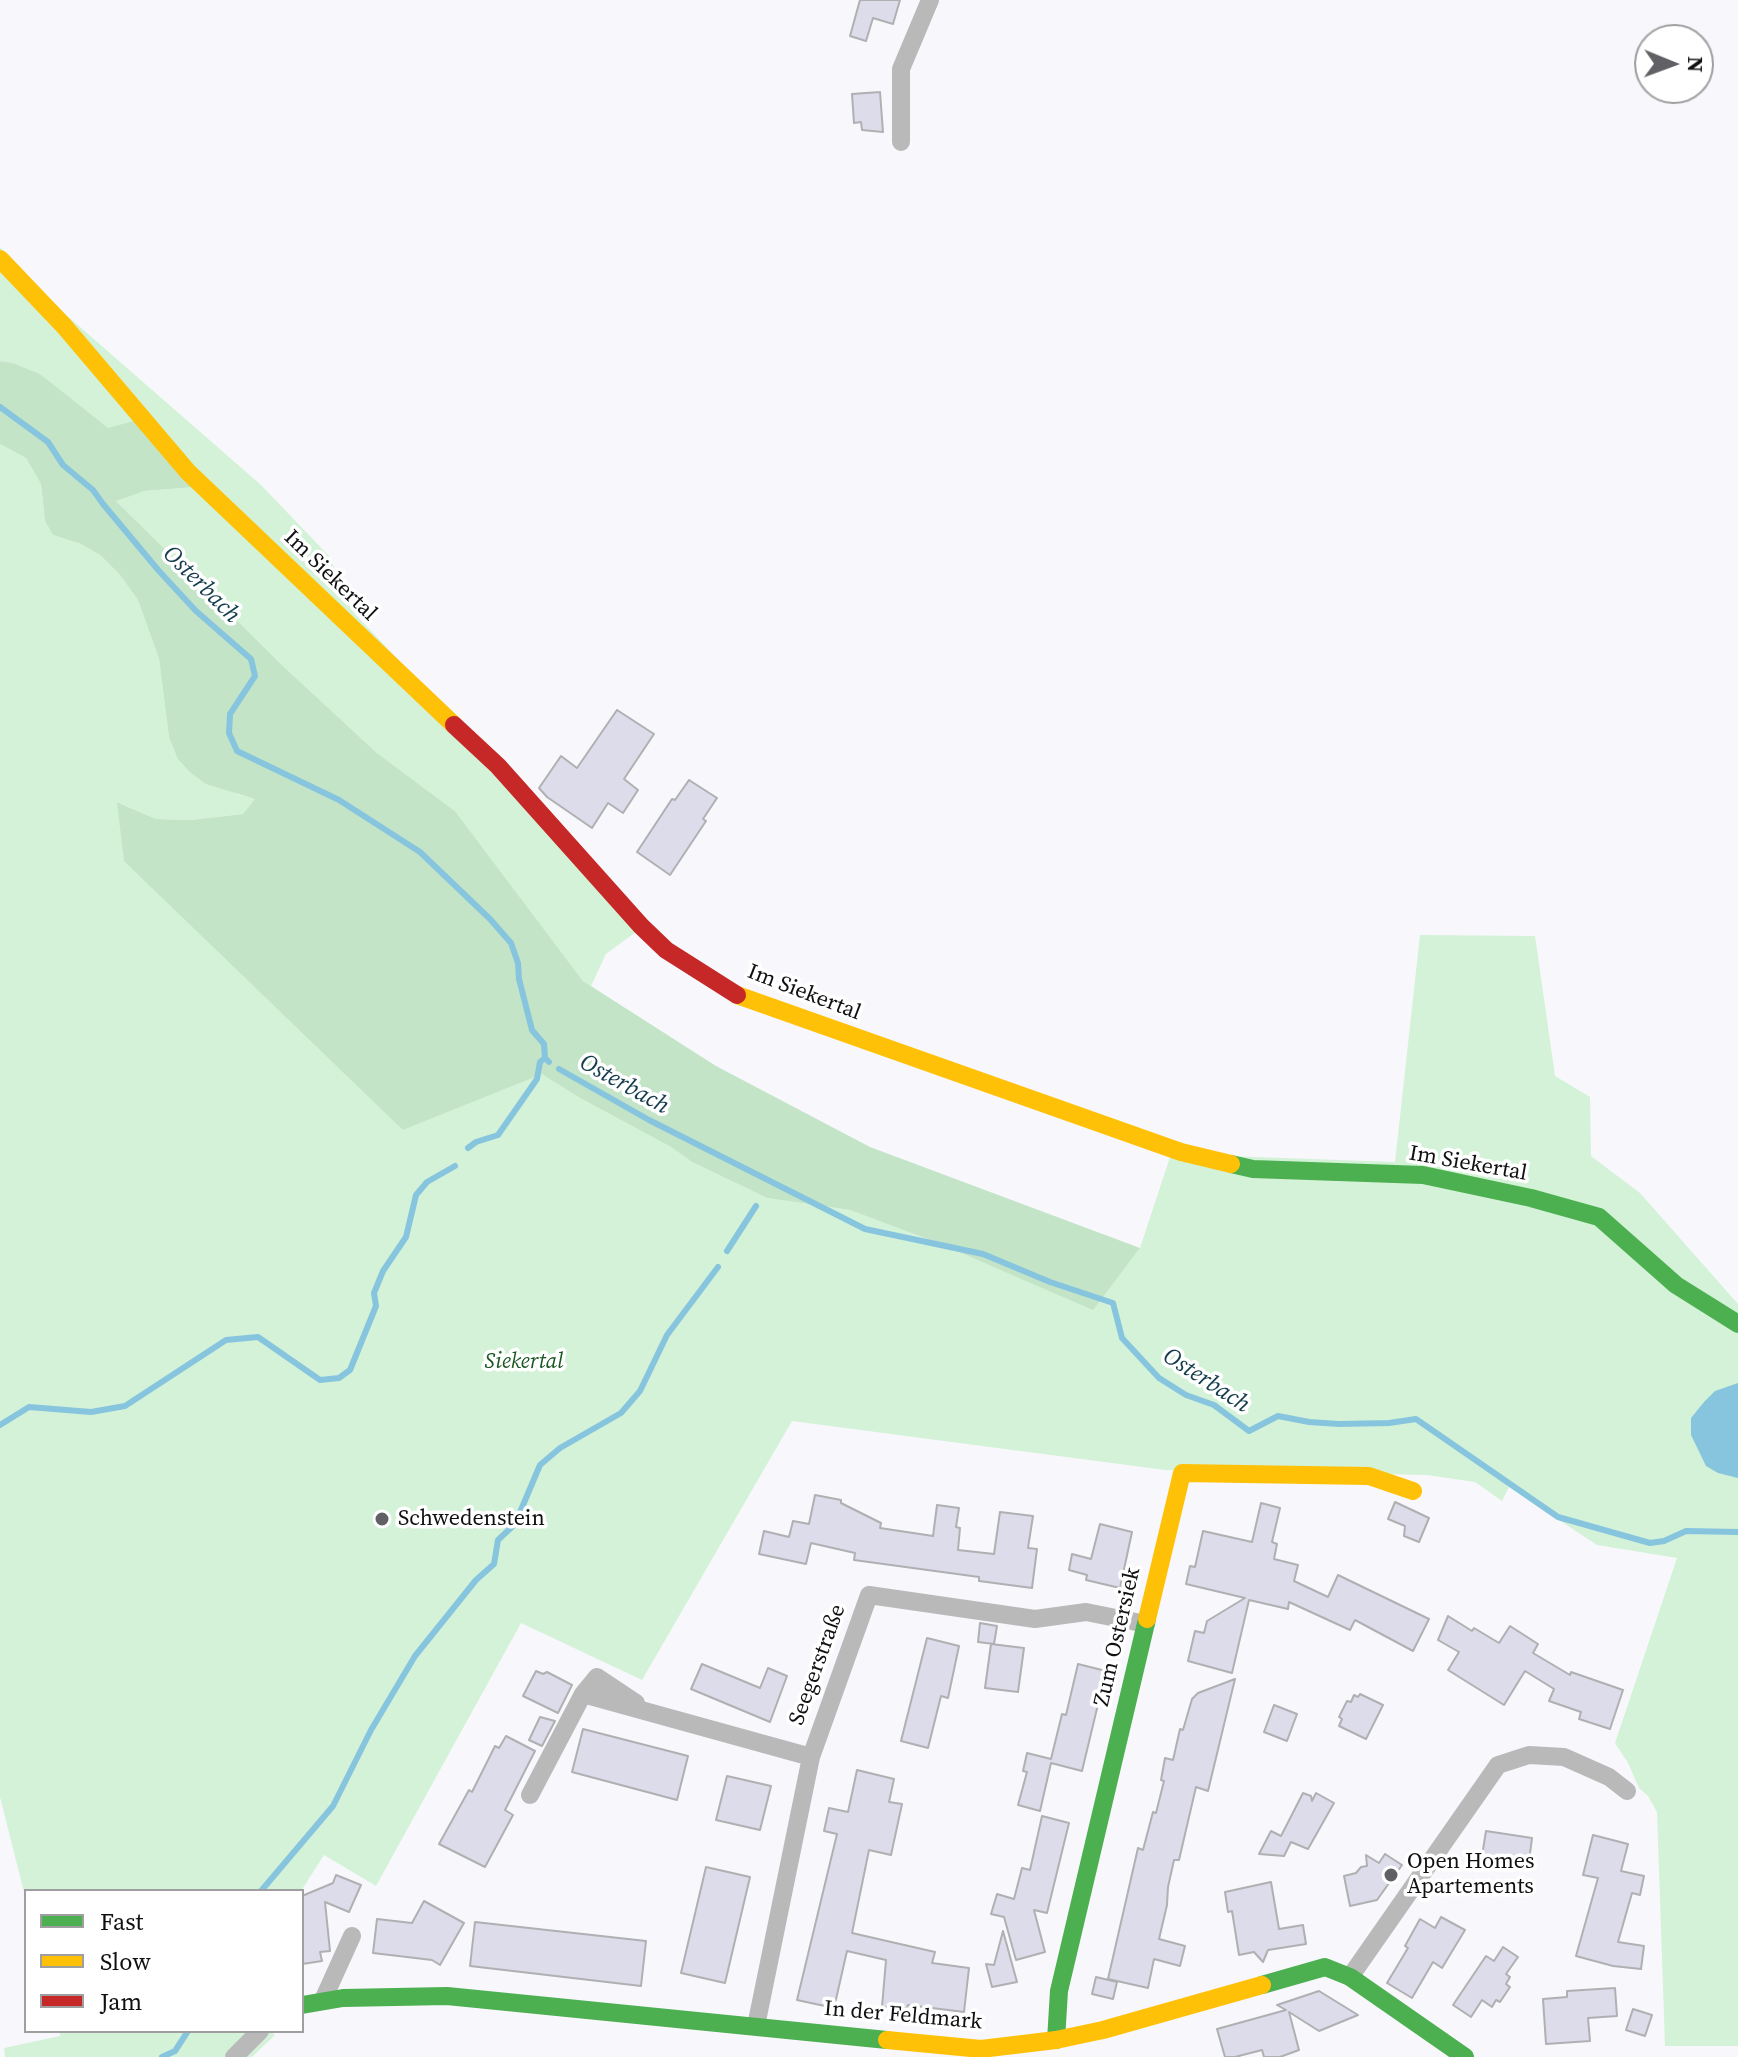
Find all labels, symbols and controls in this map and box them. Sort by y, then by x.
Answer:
north arrow [1634,24,1714,104]
text: N [1681,56,1711,73]
street label: Im Siekertal [278,525,382,627]
water label: Osterbach [156,540,246,630]
street label: Im Siekertal [744,959,864,1027]
water label: Osterbach [574,1049,674,1121]
street label: Im Siekertal [1407,1141,1529,1187]
water label: Osterbach [1157,1342,1255,1420]
park label: Siekertal [485,1349,563,1375]
place label: Schwedenstein [398,1506,545,1532]
marker: Schwedenstein [373,1510,391,1528]
street label: Zum Ostersiek [1089,1565,1147,1709]
street label: Seegerstraße [784,1601,852,1729]
place label: Open Homes Apartements [1407,1849,1535,1900]
marker: Open Homes Apartements [1382,1866,1400,1884]
legend [24,1889,304,2033]
text: Fast [100,1905,143,1938]
text: Slow [100,1945,151,1978]
text: Jam [100,1985,142,2018]
street label: In der Feldmark [823,1996,983,2036]

